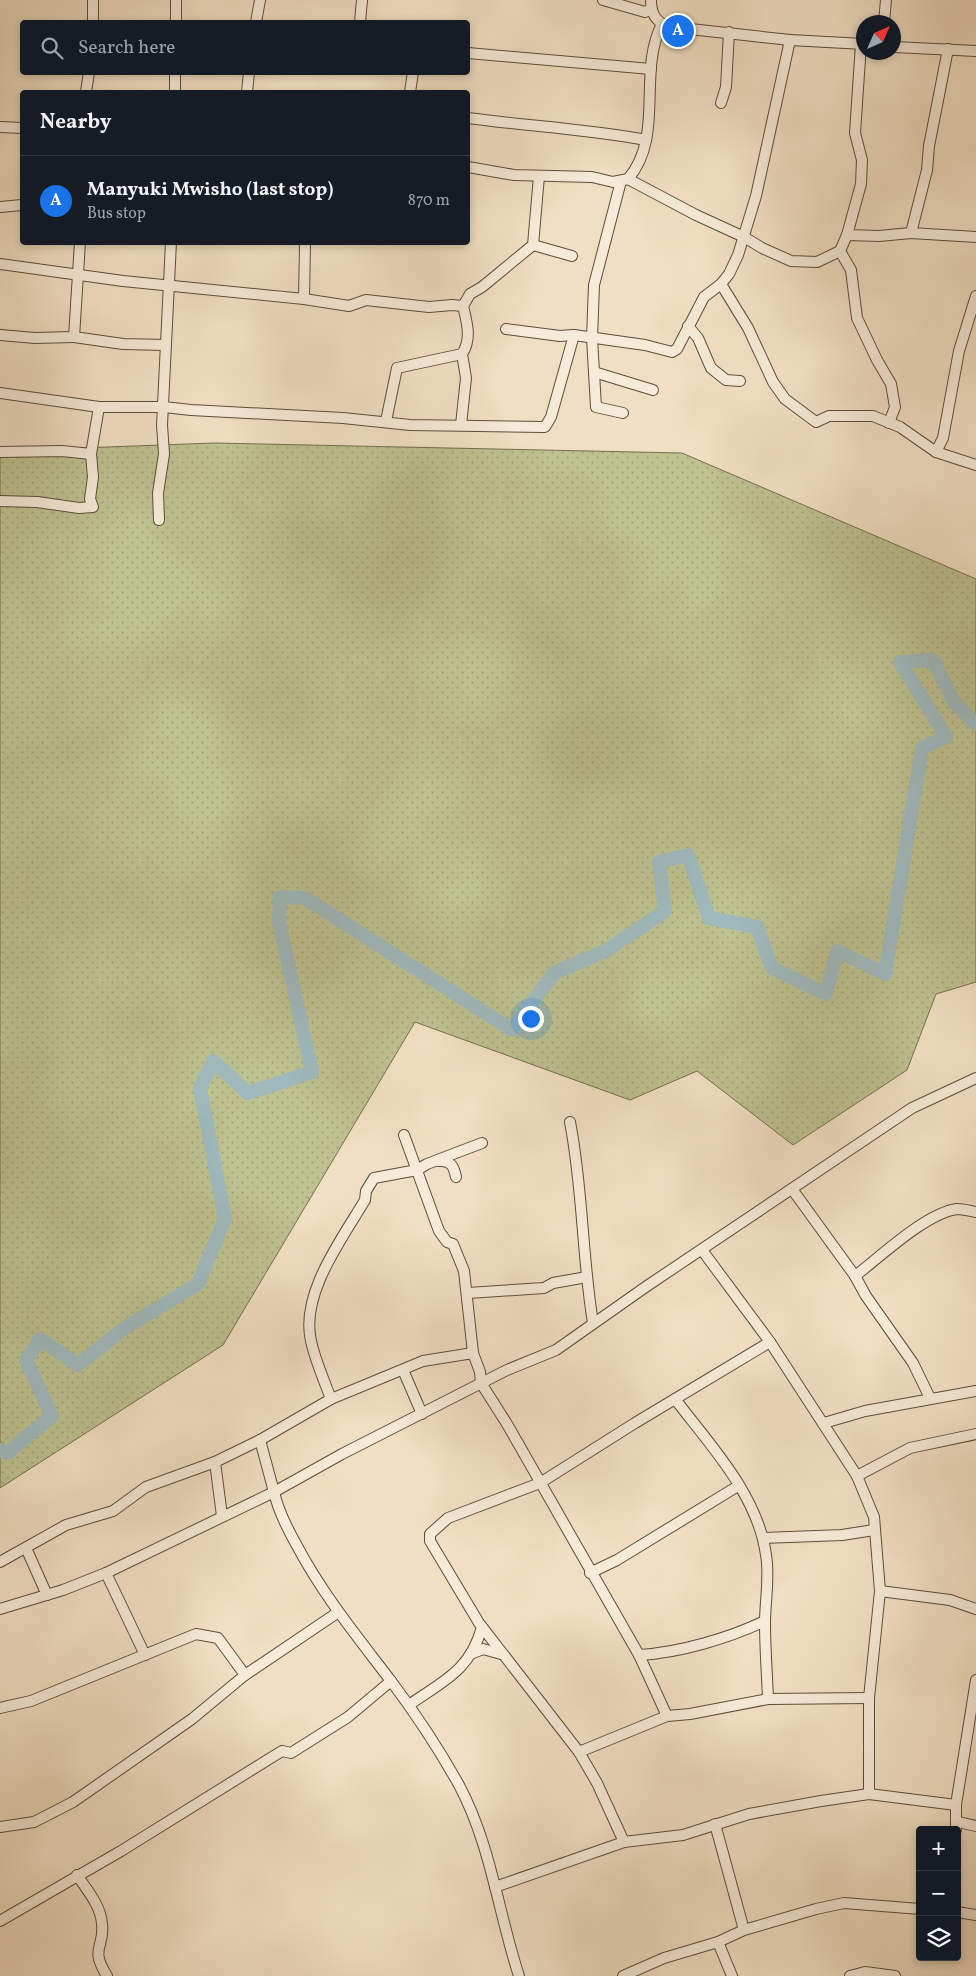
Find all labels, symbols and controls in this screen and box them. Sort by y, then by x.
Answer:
pin: A [662,12,694,50]
north arrow [856,15,901,60]
search box [20,20,470,75]
icon: search [38,34,66,62]
text: Search here [78,35,175,61]
text: Nearby [40,108,111,137]
text: Manyuki Mwisho (last stop) [87,177,333,203]
text: A [50,190,62,212]
text: 870 m [408,190,450,212]
text: Bus stop [87,203,146,225]
your location [518,1006,544,1032]
map controls [916,1826,961,1961]
button: + [916,1826,961,1871]
button: − [916,1871,961,1916]
button: layers [916,1916,961,1961]

